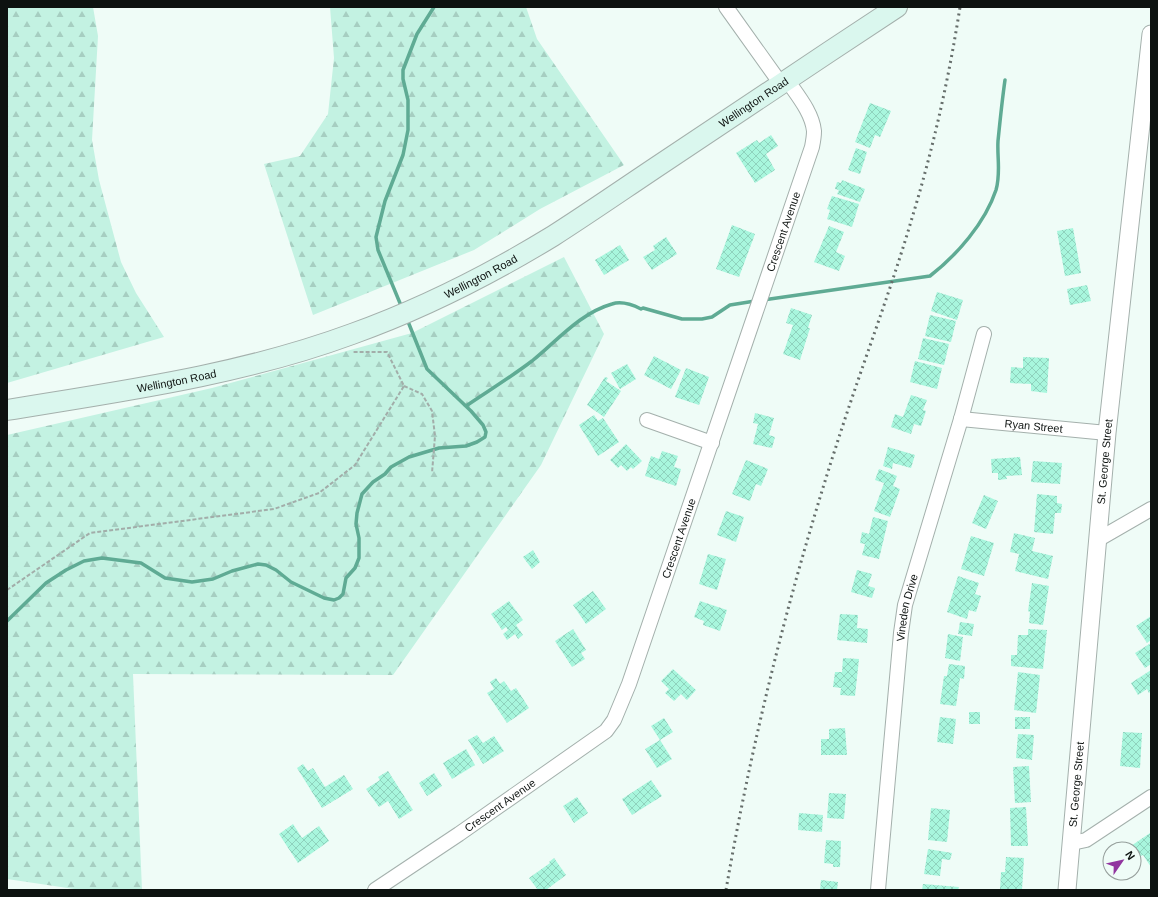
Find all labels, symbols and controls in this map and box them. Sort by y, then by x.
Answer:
street label: Wellington Road [717,75,790,130]
street label: Crescent Avenue [764,190,802,273]
street label: Wellington Road [442,252,519,300]
street label: Wellington Road [136,367,217,394]
street label: Ryan Street [1004,417,1063,435]
street label: St. George Street [1095,418,1115,505]
street label: Crescent Avenue [659,497,698,580]
street label: Vineden Drive [894,572,920,642]
street label: St. George Street [1067,741,1086,828]
street label: Crescent Avenue [462,776,538,834]
north arrow [1102,841,1142,881]
text: N [1123,849,1138,862]

